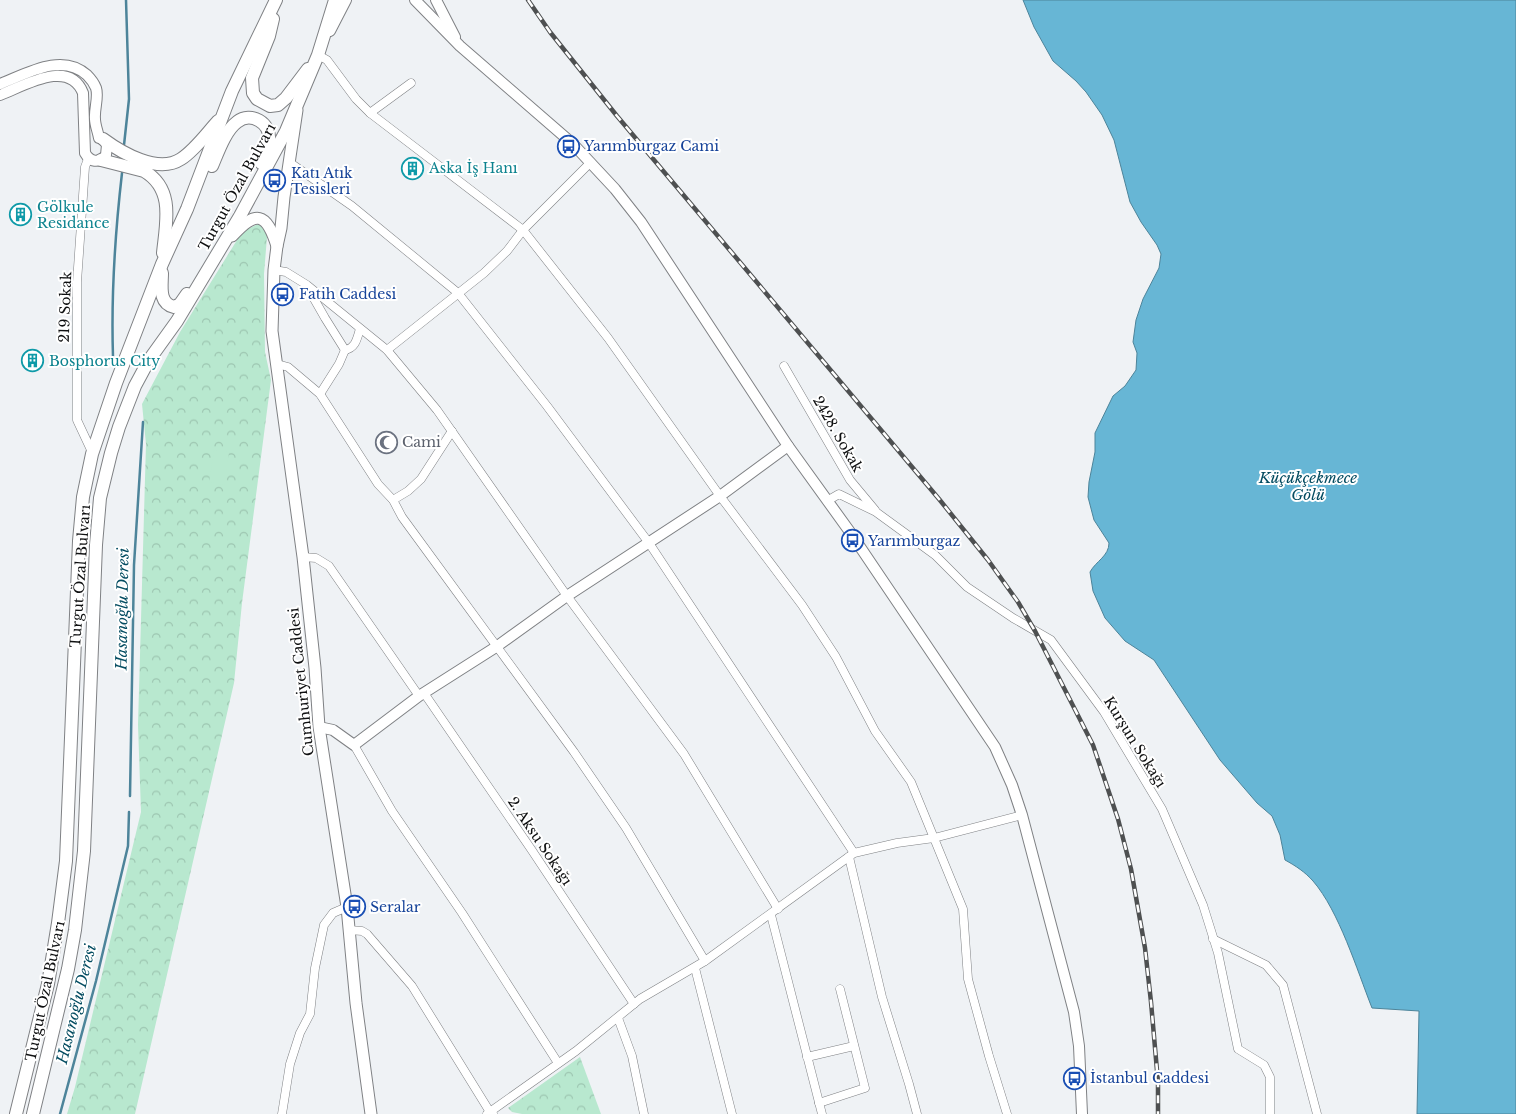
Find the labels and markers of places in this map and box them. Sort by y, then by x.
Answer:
bus stop icon: Yarımburgaz Cami [556,134,580,158]
place label: Yarımburgaz Cami [583,137,719,155]
building icon: Aska İş Hanı [401,156,425,180]
place label: Aska İş Hanı [428,159,518,177]
place label: Katı Atık Tesisleri [291,164,353,198]
bus stop icon: Katı Atık Tesisleri [263,169,287,193]
place label: Gölkule Residance [37,198,109,232]
building icon: Gölkule Residance [9,203,33,227]
bus stop icon: Fatih Caddesi [271,282,295,306]
place label: Fatih Caddesi [299,285,397,303]
building icon: Bosphorus City [21,349,45,373]
place label: Bosphorus City [49,352,160,370]
mosque icon: Cami [374,430,398,454]
place label: Cami [402,433,441,451]
bus stop icon: Yarımburgaz [840,529,864,553]
place label: Yarımburgaz [867,532,960,550]
bus stop icon: Seralar [342,895,366,919]
place label: Seralar [370,898,421,916]
bus stop icon: İstanbul Caddesi [1062,1066,1086,1090]
place label: İstanbul Caddesi [1090,1069,1209,1087]

